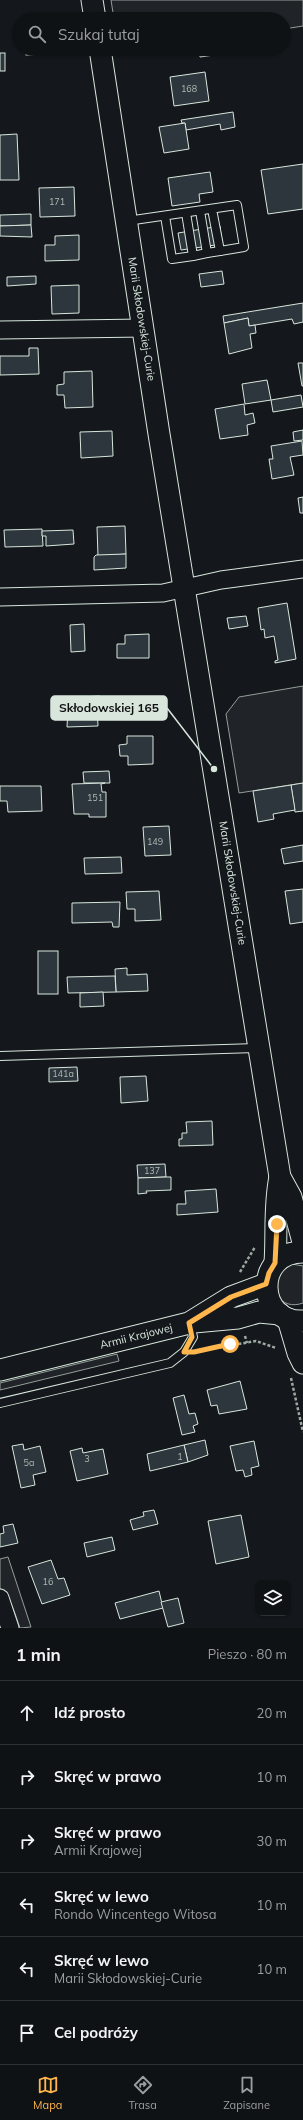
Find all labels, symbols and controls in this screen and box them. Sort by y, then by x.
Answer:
search box [12,12,291,56]
icon: search [26,23,48,45]
text: Szukaj tutaj [58,25,140,44]
house number: 168 [181,83,197,94]
house number: 171 [49,196,65,207]
street label: Marii Skłodowskiej-Curie [125,256,159,382]
callout: Skłodowskiej 165 [51,696,167,720]
text: Skłodowskiej 165 [59,700,159,715]
house number: 151 [87,792,103,803]
street label: Marii Skłodowskiej-Curie [216,820,250,946]
house number: 149 [147,836,163,847]
house number: 141a [52,1068,74,1079]
house number: 137 [144,1165,160,1176]
route end [268,1215,286,1233]
street label: Armii Krajowej [98,1320,174,1352]
route start [221,1335,239,1353]
house number: 1 [177,1451,183,1462]
house number: 3 [84,1453,90,1464]
house number: 5a [24,1457,34,1468]
house number: 16 [43,1576,53,1587]
map controls [255,1580,291,1616]
button: layers [255,1580,291,1616]
text: 1 min [16,1644,61,1665]
text: Pieszo · 80 m [208,1646,287,1662]
icon: ahead [16,1702,38,1724]
text: Idź prosto [54,1703,125,1722]
text: 20 m [257,1705,287,1721]
icon: right [16,1766,38,1788]
text: Skręć w prawo [54,1767,161,1786]
text: 10 m [257,1769,287,1785]
text: Skręć w prawo [54,1823,161,1842]
icon: right [16,1830,38,1852]
text: 30 m [257,1833,287,1849]
text: Armii Krajowej [54,1842,142,1858]
text: Skręć w lewo [54,1887,149,1906]
icon: left [16,1894,38,1916]
text: 10 m [257,1897,287,1913]
text: Rondo Wincentego Witosa [54,1906,217,1922]
text: Skręć w lewo [54,1951,149,1970]
icon: left [16,1958,38,1980]
text: 10 m [257,1961,287,1977]
text: Marii Skłodowskiej-Curie [54,1970,202,1986]
icon: arrive [16,2022,38,2044]
text: Cel podróży [54,2023,138,2042]
tab: Mapa [33,2074,62,2112]
tab: Trasa [129,2074,157,2112]
tab: Zapisane [223,2074,270,2112]

